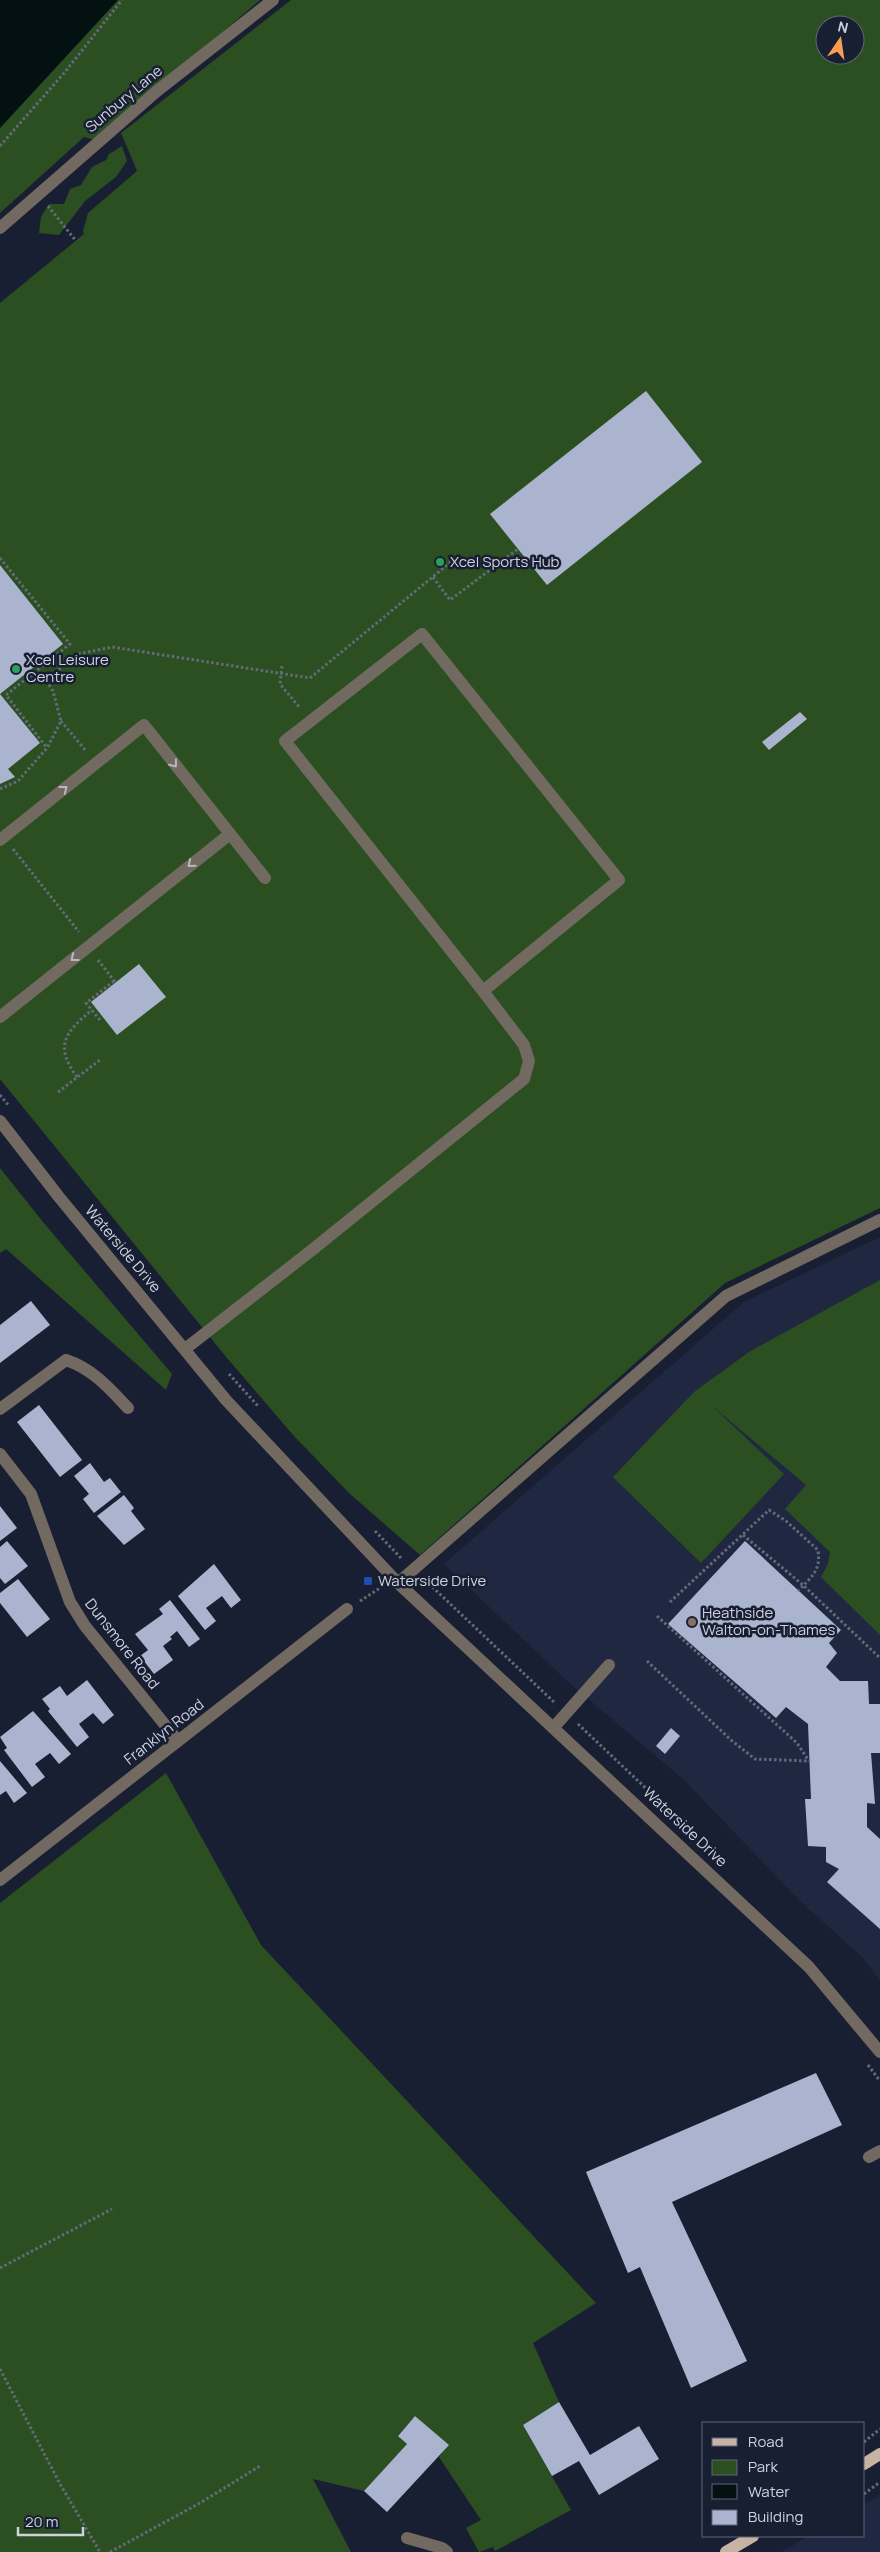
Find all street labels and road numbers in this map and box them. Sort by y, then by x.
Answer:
street label: Sunbury Lane [81,60,167,137]
street label: Waterside Drive [81,1200,166,1297]
street label: Dunsmore Road [80,1594,164,1693]
street label: Franklyn Road [119,1694,208,1769]
street label: Waterside Drive [639,1782,732,1871]

